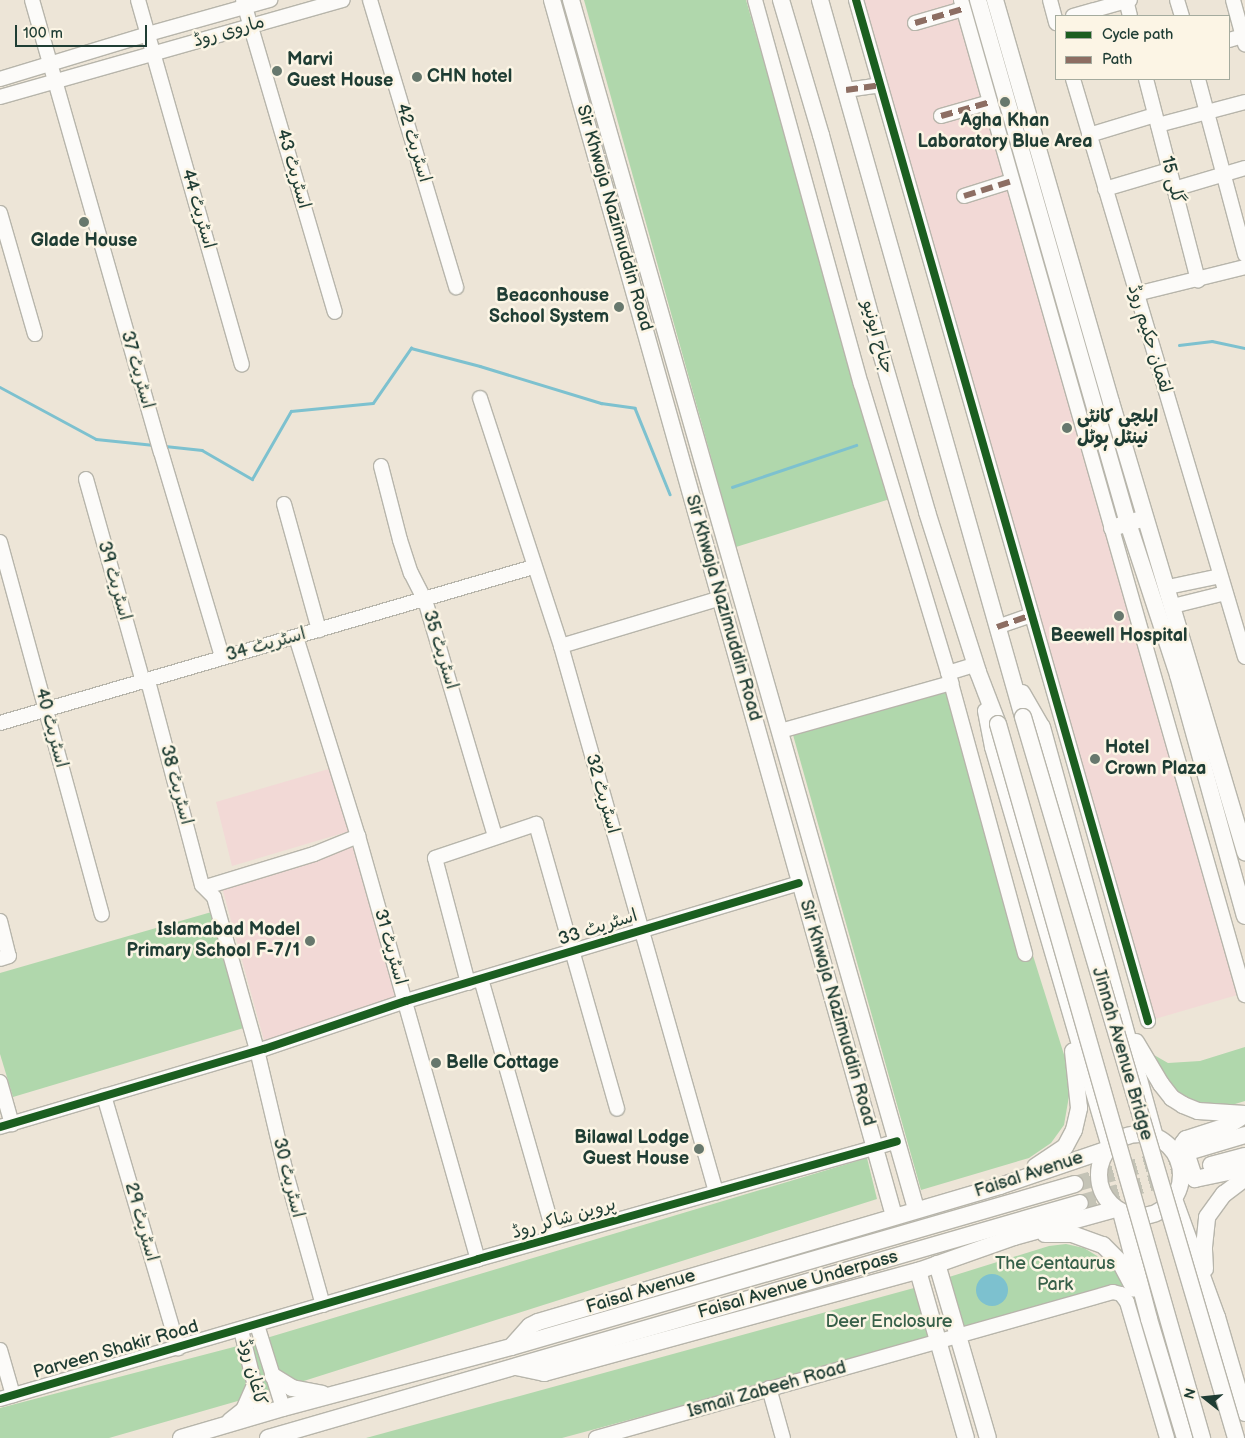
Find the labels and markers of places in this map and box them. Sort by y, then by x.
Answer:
place label: Marvi Guest House [287,50,393,92]
marker: Marvi Guest House [271,65,283,77]
place label: CHN hotel [427,66,512,88]
marker: CHN hotel [411,71,423,83]
marker: Agha Khan Laboratory Blue Area [998,95,1012,109]
place label: Agha Khan Laboratory Blue Area [917,111,1093,154]
marker: Glade House [78,216,90,228]
place label: Glade House [31,230,137,252]
place label: Beaconhouse School System [489,286,609,328]
marker: Beaconhouse School System [613,301,625,313]
place label: ایلچی کانٹی نینٹل ہوٹل [1077,407,1158,449]
marker: ایلچی کانٹی نینٹل ہوٹل [1061,422,1073,434]
marker: Beewell Hospital [1112,609,1126,623]
place label: Beewell Hospital [1050,625,1188,647]
place label: Hotel Crown Plaza [1105,738,1206,781]
marker: Hotel Crown Plaza [1089,753,1101,765]
place label: Islamabad Model Primary School F-7/1 [126,920,300,962]
marker: Islamabad Model Primary School F-7/1 [304,935,316,947]
place label: Belle Cottage [446,1052,559,1074]
marker: Belle Cottage [430,1057,442,1069]
place label: Bilawal Lodge Guest House [574,1128,689,1170]
marker: Bilawal Lodge Guest House [693,1143,705,1155]

